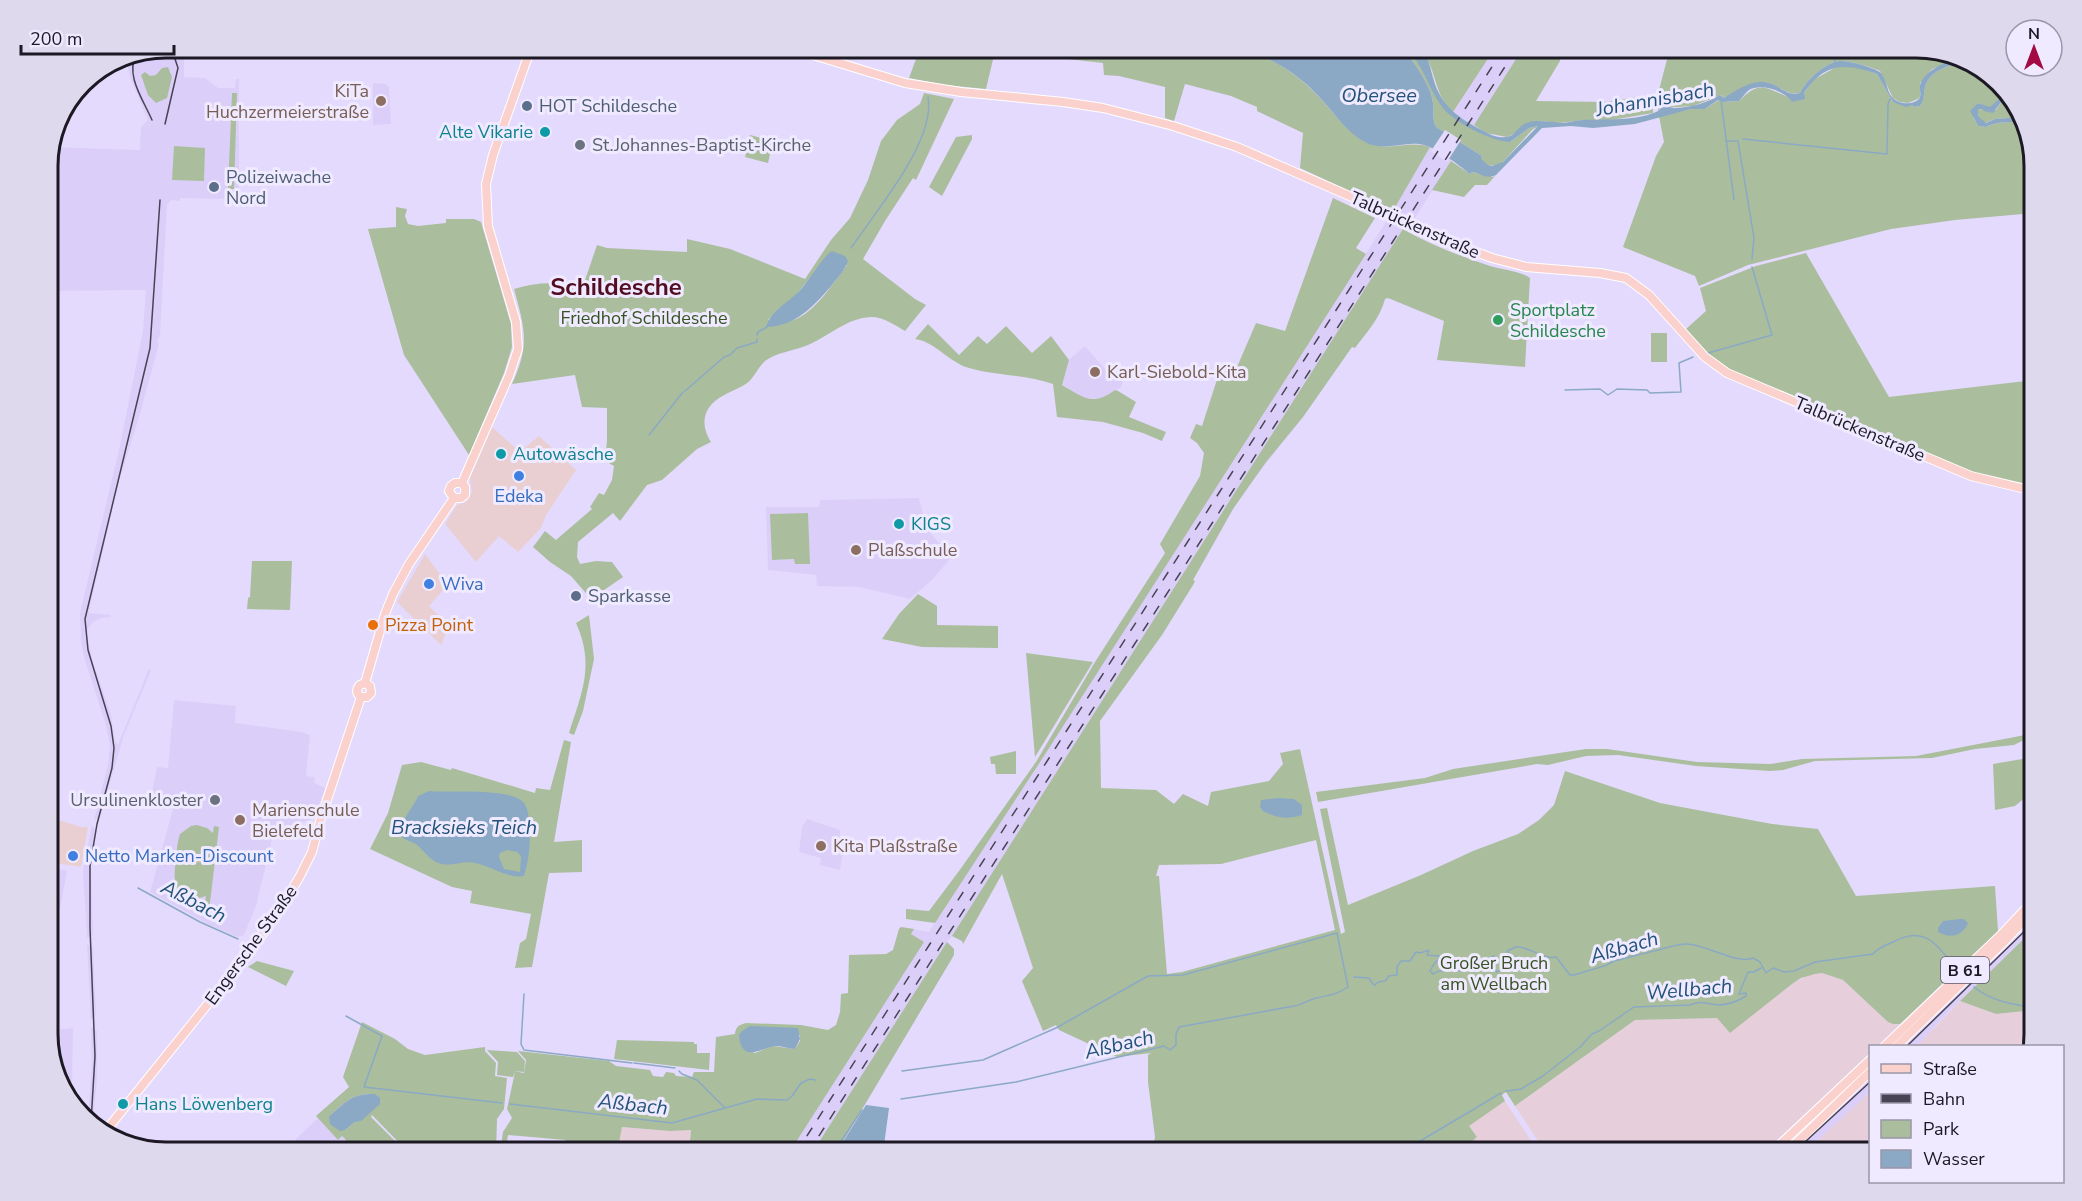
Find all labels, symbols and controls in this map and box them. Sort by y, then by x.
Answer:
scale bar [21,18,174,56]
north arrow [2004,18,2064,78]
text: N [2028,23,2040,45]
text: 200 m [30,27,82,51]
water label: Johannisbach [1593,76,1716,123]
place label: KiTa Huchzermeierstraße [206,79,369,124]
water label: Obersee [1341,82,1417,109]
marker: KiTa Huchzermeierstraße [374,94,388,108]
place label: HOT Schildesche [539,94,677,118]
marker: HOT Schildesche [520,99,534,113]
place label: Alte Vikarie [439,120,533,144]
marker: Alte Vikarie [538,125,552,139]
place label: St.Johannes-Baptist-Kirche [592,133,811,157]
marker: St.Johannes-Baptist-Kirche [573,138,587,152]
place label: Polizeiwache Nord [226,165,331,210]
marker: Polizeiwache Nord [207,180,221,194]
street label: Talbrückenstraße [1346,186,1484,264]
district label: Schildesche [550,271,682,303]
place label: Sportplatz Schildesche [1510,298,1606,343]
park label: Friedhof Schildesche [560,306,728,330]
marker: Sportplatz Schildesche [1491,313,1505,327]
place label: Karl-Siebold-Kita [1107,360,1247,384]
marker: Karl-Siebold-Kita [1088,365,1102,379]
street label: Talbrückenstraße [1791,391,1929,467]
place label: Autowäsche [513,442,614,466]
marker: Autowäsche [494,447,508,461]
marker: Edeka [512,469,526,483]
place label: Edeka [495,484,543,508]
place label: KIGS [911,512,951,536]
marker: KIGS [892,517,906,531]
place label: Plaßschule [868,538,957,562]
marker: Plaßschule [849,543,863,557]
place label: Wiva [441,572,484,596]
marker: Wiva [422,577,436,591]
place label: Sparkasse [588,584,671,608]
marker: Sparkasse [569,589,583,603]
place label: Pizza Point [385,613,474,637]
marker: Pizza Point [366,618,380,632]
place label: Ursulinenkloster [70,788,204,812]
marker: Ursulinenkloster [208,793,222,807]
place label: Marienschule Bielefeld [252,798,359,843]
marker: Marienschule Bielefeld [233,813,247,827]
water label: Bracksieks Teich [391,814,537,841]
place label: Kita Plaßstraße [833,834,958,858]
marker: Kita Plaßstraße [814,839,828,853]
place label: Netto Marken-Discount [85,844,274,868]
marker: Netto Marken-Discount [66,849,80,863]
water label: Aßbach [156,873,231,929]
street label: Engersche Straße [199,880,303,1010]
water label: Aßbach [1586,925,1661,970]
park label: Großer Bruch am Wellbach [1440,951,1548,996]
road number: B 61 [1941,957,1989,983]
water label: Wellbach [1645,972,1733,1007]
water label: Aßbach [1081,1023,1156,1066]
legend [1869,1045,2064,1183]
text: Straße [1923,1057,1977,1081]
water label: Aßbach [596,1087,669,1122]
text: Bahn [1923,1087,1965,1111]
place label: Hans Löwenberg [135,1092,273,1116]
marker: Hans Löwenberg [116,1097,130,1111]
text: Park [1923,1117,1960,1141]
text: Wasser [1923,1147,1985,1171]

